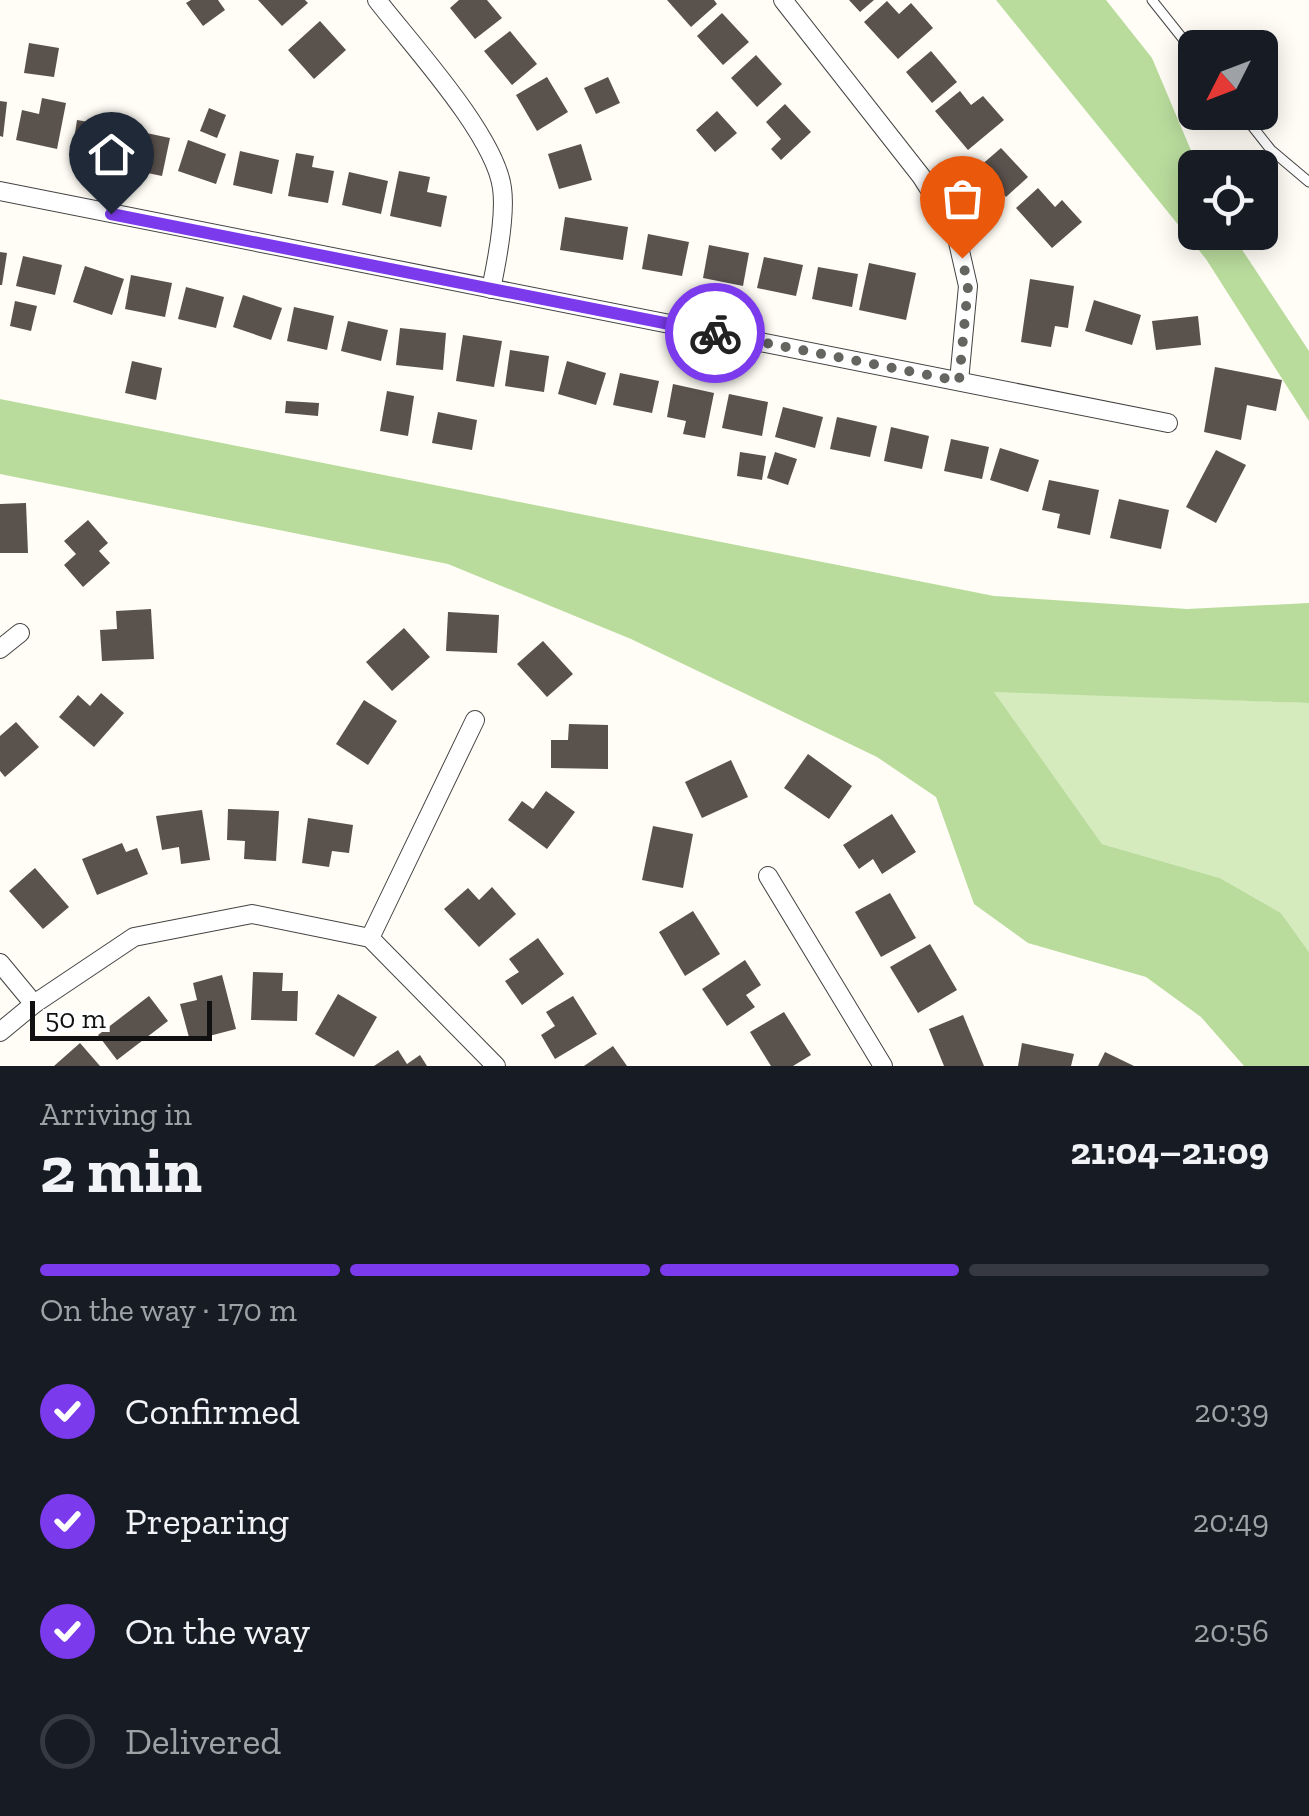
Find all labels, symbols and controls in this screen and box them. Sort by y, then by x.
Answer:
north arrow [1178,30,1278,130]
map controls [1178,30,1278,250]
pin [69,112,154,215]
icon: home [84,127,139,182]
button: locate [1178,150,1278,250]
pin [920,156,1005,259]
icon: bag [935,171,990,226]
courier [665,283,765,383]
icon: bike [688,306,743,361]
scale bar [30,996,212,1040]
text: 50 m [45,1002,106,1035]
text: Arriving in [40,1095,192,1133]
text: 21:04–21:09 [1070,1128,1269,1174]
text: 2 min [40,1131,202,1209]
text: On the way · 170 m [40,1291,297,1329]
icon: check [40,1384,95,1439]
text: Confirmed [125,1388,300,1434]
text: 20:39 [1194,1392,1269,1430]
icon: check [40,1494,95,1549]
text: Preparing [125,1498,289,1544]
text: 20:49 [1193,1502,1269,1540]
icon: check [40,1604,95,1659]
text: On the way [125,1608,310,1654]
text: 20:56 [1194,1612,1269,1650]
text: Delivered [125,1718,281,1764]

